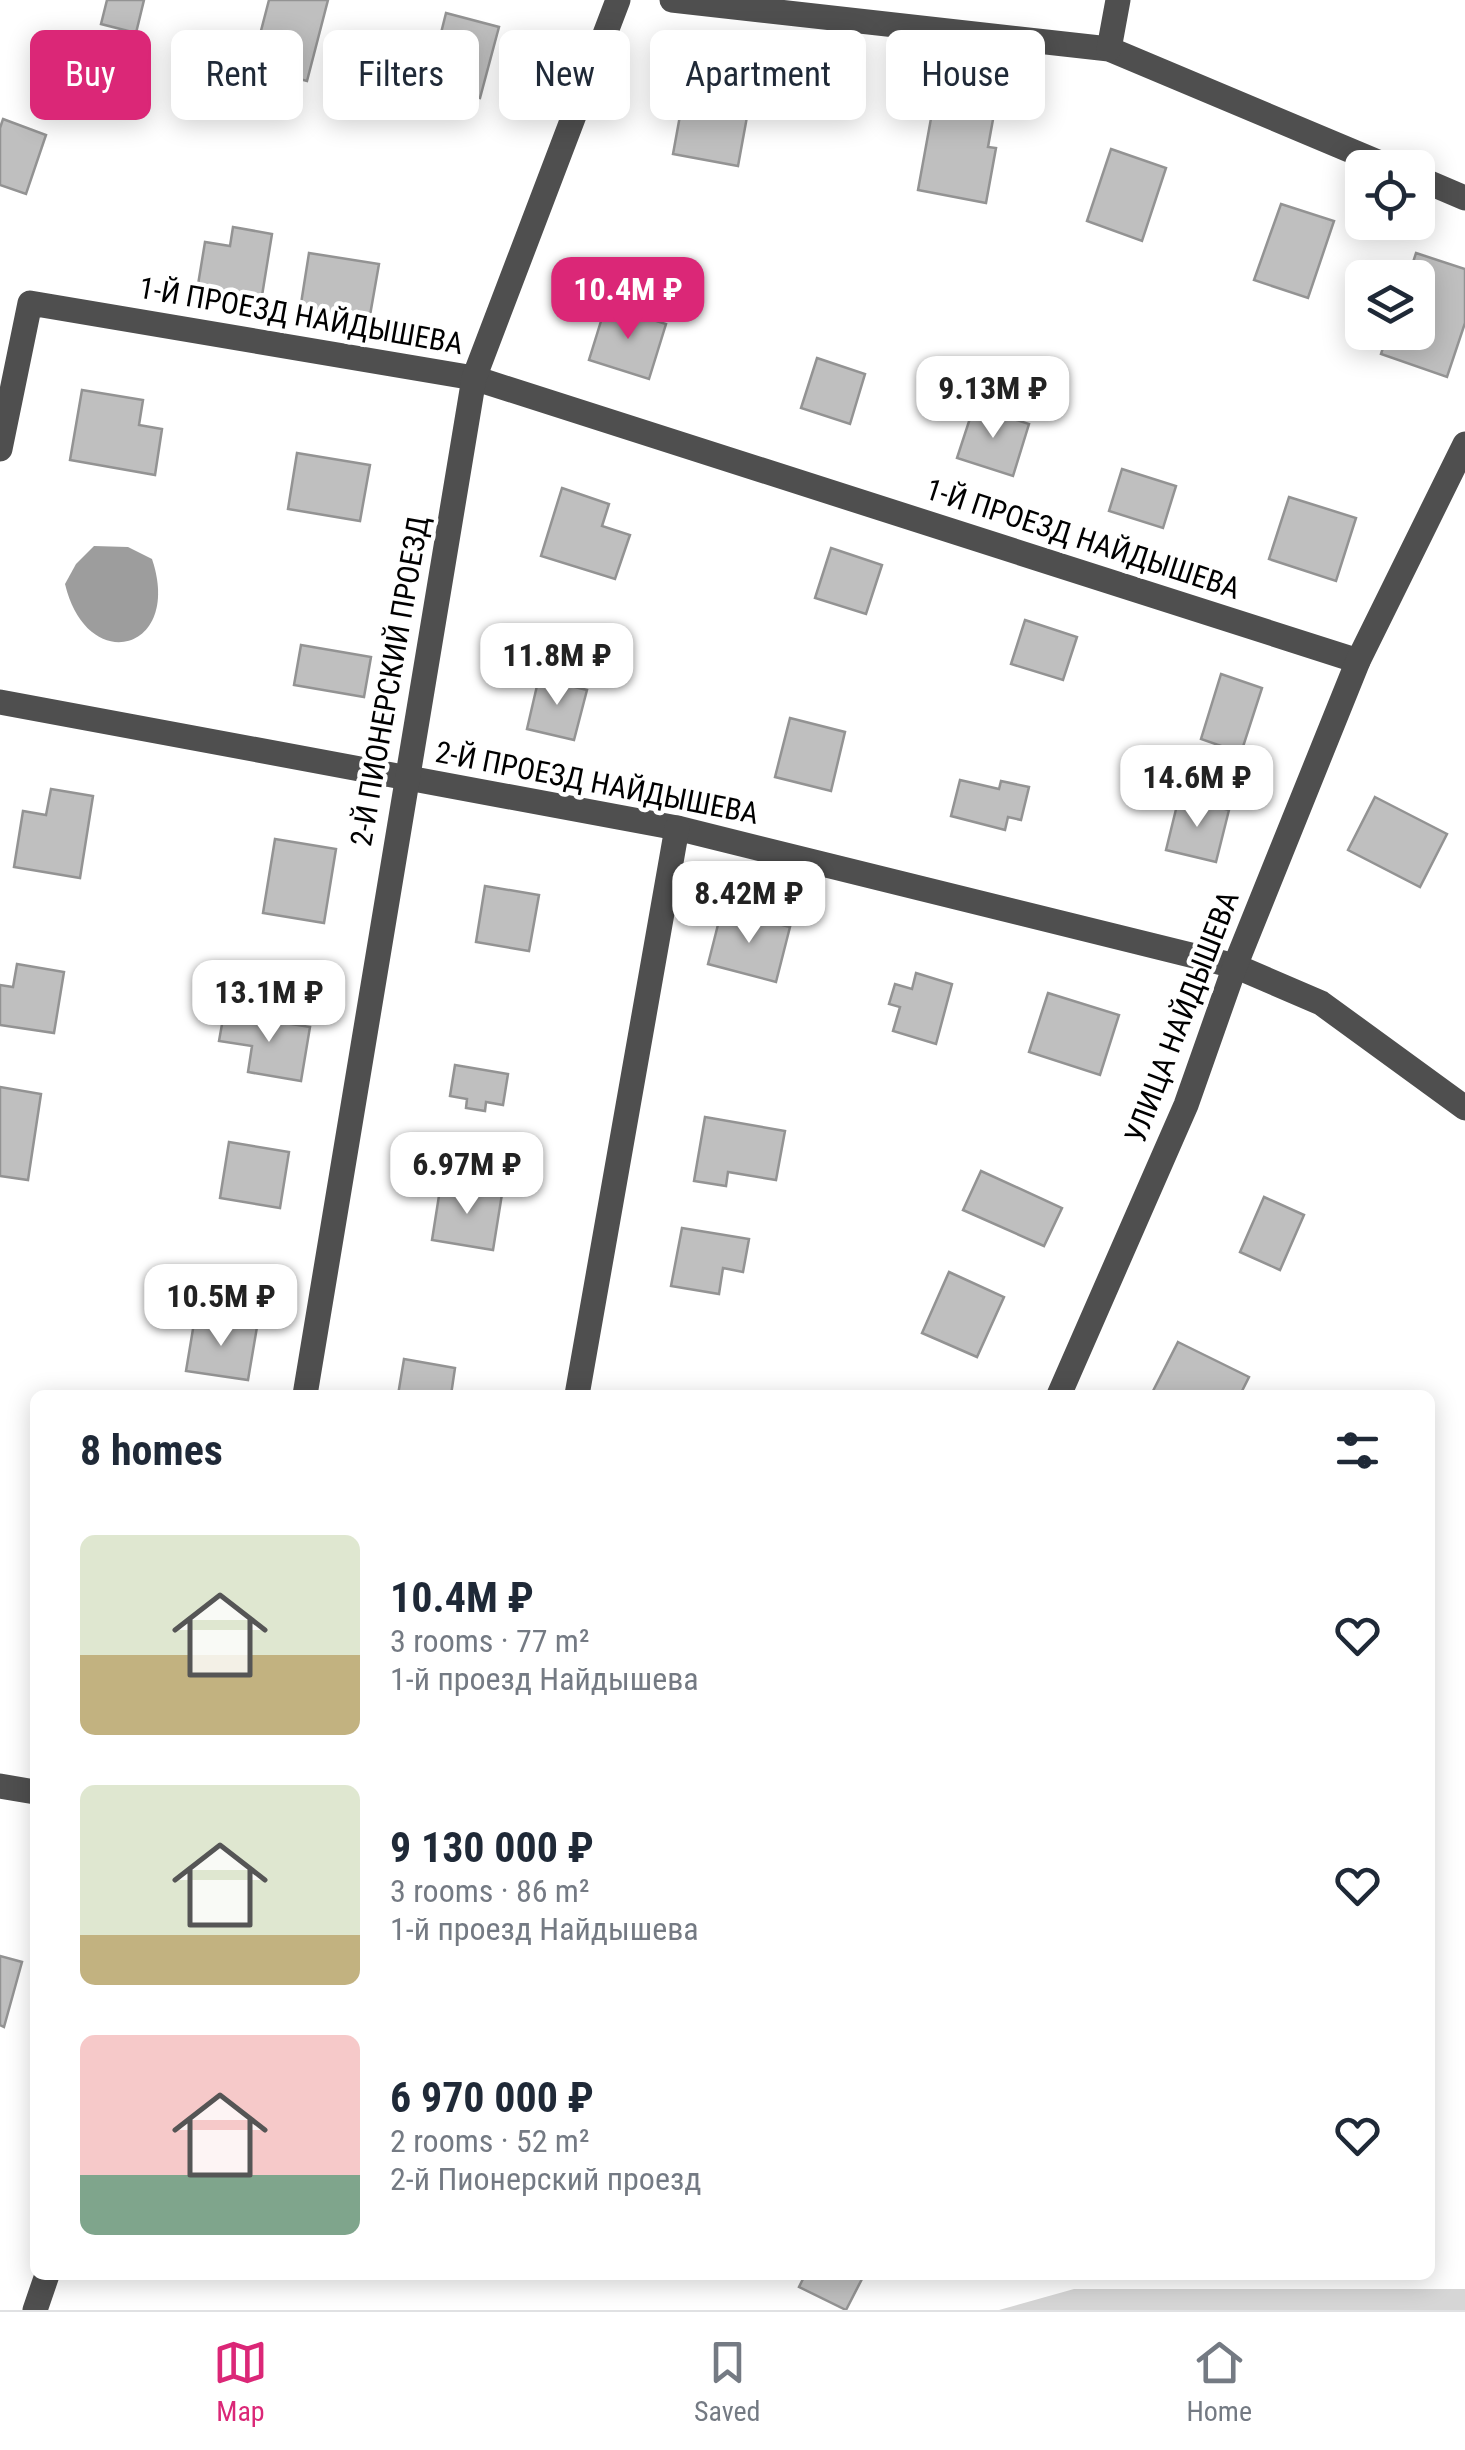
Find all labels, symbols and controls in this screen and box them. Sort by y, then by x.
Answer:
chip: Buy [30,30,151,120]
chip: Rent [171,30,303,120]
chip: Filters [323,30,479,120]
chip: New [499,30,630,120]
chip: Apartment [650,30,866,120]
chip: House [886,30,1045,120]
map controls [1345,150,1435,350]
button: locate [1345,150,1435,240]
pin: 10.4M ₽ [536,257,720,342]
button: layers [1345,260,1435,350]
street label: 1-Й ПРОЕЗД НАЙДЫШЕВА [136,270,466,361]
text: 10.4M ₽ [573,270,683,308]
pin: 9.13M ₽ [901,356,1085,441]
text: 9.13M ₽ [938,369,1048,407]
street label: 1-Й ПРОЕЗД НАЙДЫШЕВА [922,471,1245,606]
street label: 2-Й ПИОНЕРСКИЙ ПРОЕЗД [343,513,436,849]
pin: 11.8M ₽ [465,623,649,708]
text: 11.8M ₽ [502,636,612,674]
street label: 2-Й ПРОЕЗД НАЙДЫШЕВА [433,734,762,831]
pin: 14.6M ₽ [1105,745,1289,830]
text: 14.6M ₽ [1142,758,1252,796]
pin: 8.42M ₽ [657,861,841,946]
text: 8.42M ₽ [694,874,804,912]
street label: УЛИЦА НАЙДЫШЕВА [1117,886,1246,1148]
pin: 13.1M ₽ [177,960,361,1045]
text: 13.1M ₽ [214,973,324,1011]
pin: 6.97M ₽ [375,1132,559,1217]
text: 6.97M ₽ [412,1145,522,1183]
pin: 10.5M ₽ [129,1264,313,1349]
text: 10.5M ₽ [166,1277,276,1315]
icon: filters [1330,1423,1385,1478]
text: 8 homes [80,1426,223,1475]
text: 10.4M ₽ [390,1573,534,1622]
icon: home [160,1575,280,1695]
icon: heart [1330,1608,1385,1663]
text: 3 rooms · 77 m² [390,1622,589,1660]
text: 1-й проезд Найдышева [390,1660,699,1698]
text: 9 130 000 ₽ [390,1823,594,1872]
icon: home [160,1825,280,1945]
icon: heart [1330,1858,1385,1913]
text: 3 rooms · 86 m² [390,1872,589,1910]
text: 1-й проезд Найдышева [390,1910,699,1948]
text: 6 970 000 ₽ [390,2073,594,2122]
icon: home [160,2075,280,2195]
icon: heart [1330,2108,1385,2163]
text: 2 rooms · 52 m² [390,2122,589,2160]
text: 2-й Пионерский проезд [390,2160,701,2198]
tab: Map [213,2335,268,2428]
tab: Saved [694,2335,760,2428]
tab: Home [1186,2335,1252,2428]

